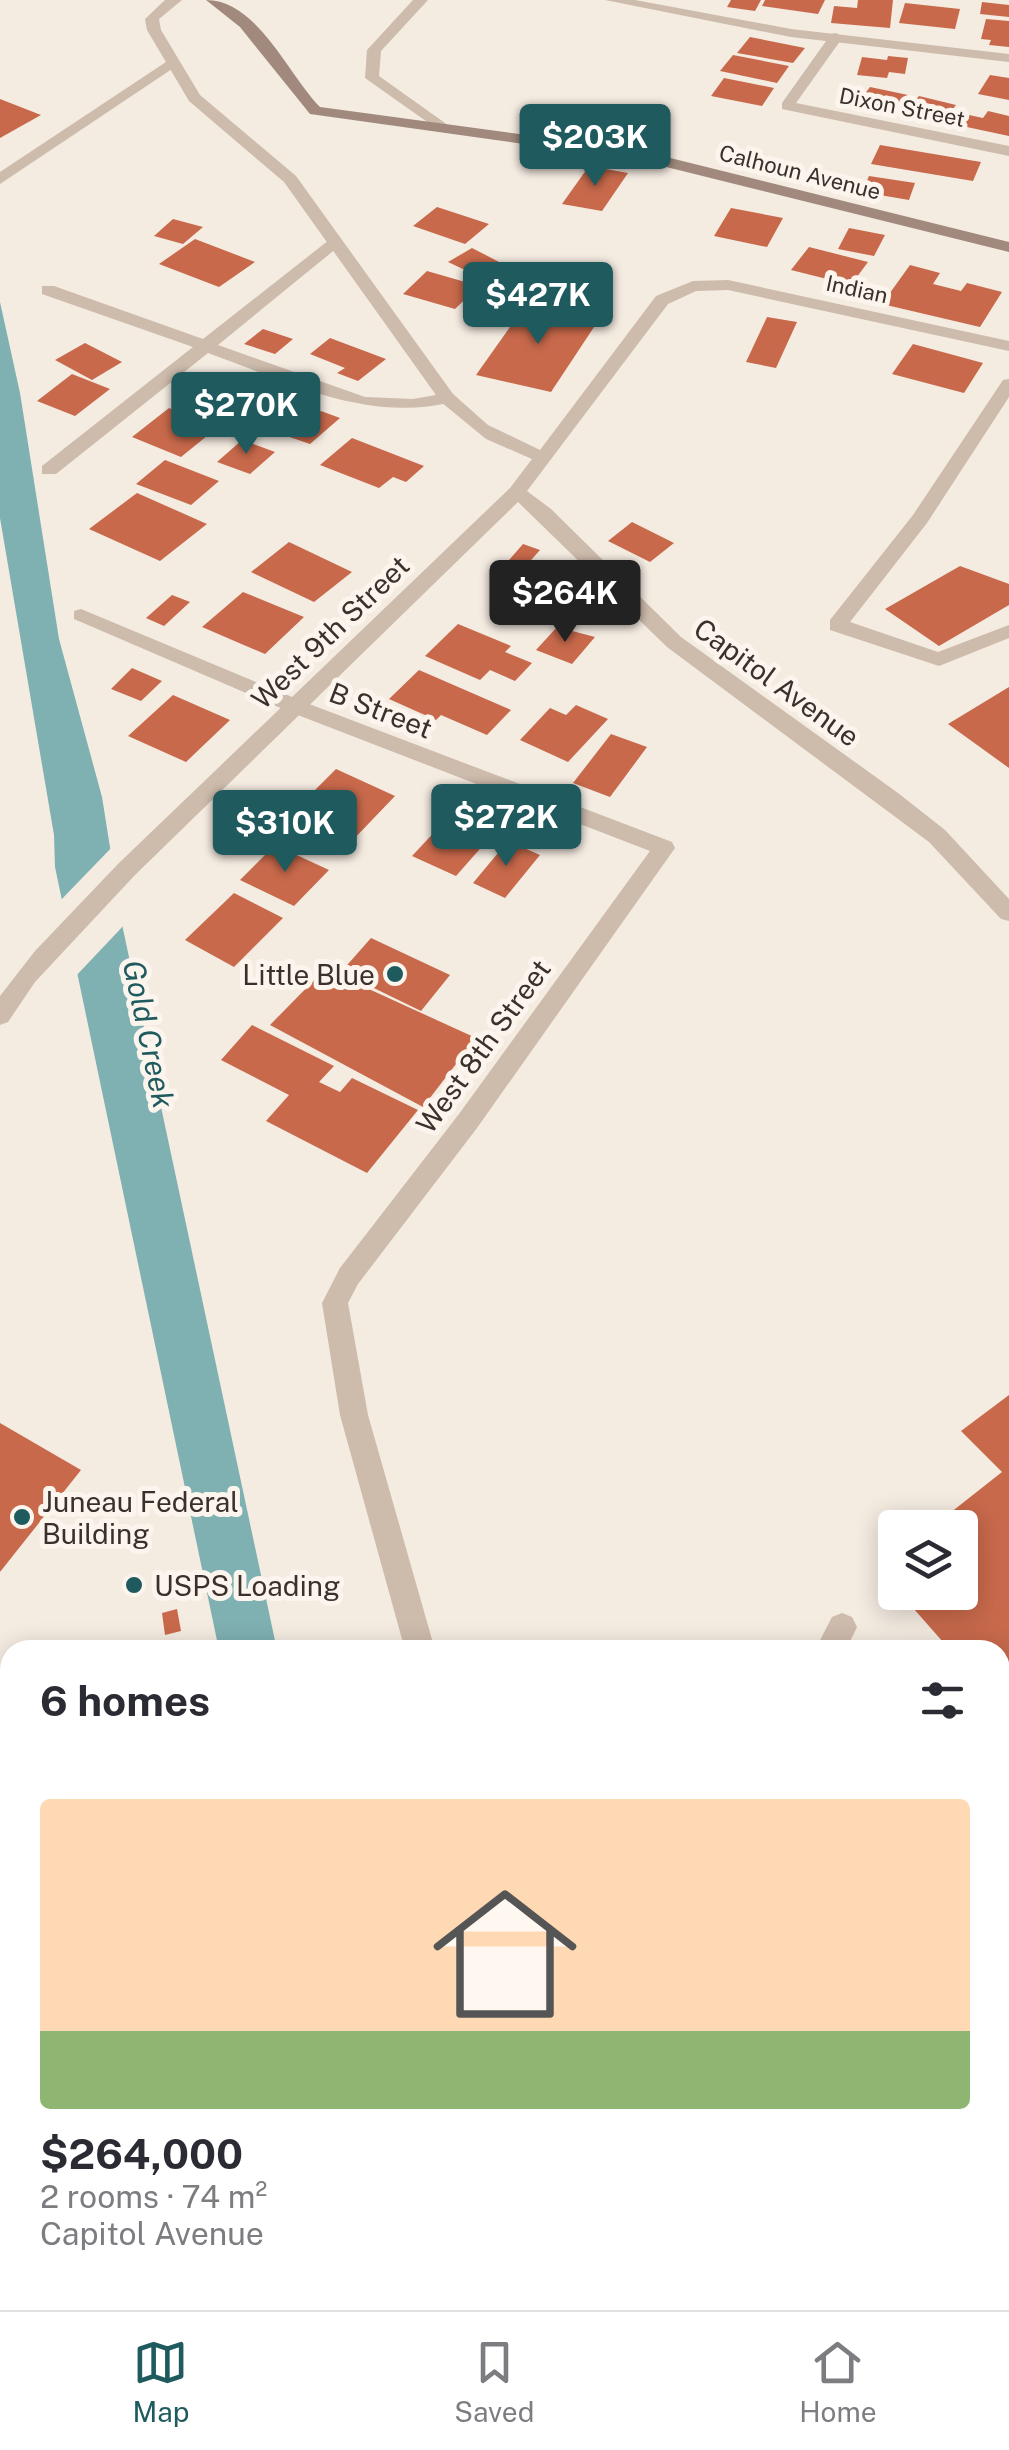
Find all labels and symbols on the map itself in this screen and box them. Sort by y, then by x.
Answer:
street label: Dixon Street [837,82,967,132]
pin: $203K [525,104,665,189]
street label: Calhoun Avenue [717,139,883,205]
pin: $427K [468,262,608,347]
street label: Indian [824,270,890,308]
pin: $270K [176,372,316,457]
street label: West 9th Street [244,549,416,715]
pin: $264K [495,560,635,645]
street label: Capitol Avenue [688,611,866,753]
street label: B Street [325,675,437,745]
pin: $272K [436,784,576,869]
pin: $310K [215,790,355,875]
street label: West 8th Street [409,953,557,1139]
water label: Gold Creek [116,957,182,1112]
place label: Little Blue [242,958,375,991]
marker: Little Blue [384,963,406,985]
place label: Juneau Federal Building [42,1485,239,1550]
marker: Juneau Federal Building [11,1506,33,1528]
place label: USPS Loading [154,1569,340,1602]
marker: USPS Loading [123,1574,145,1596]

